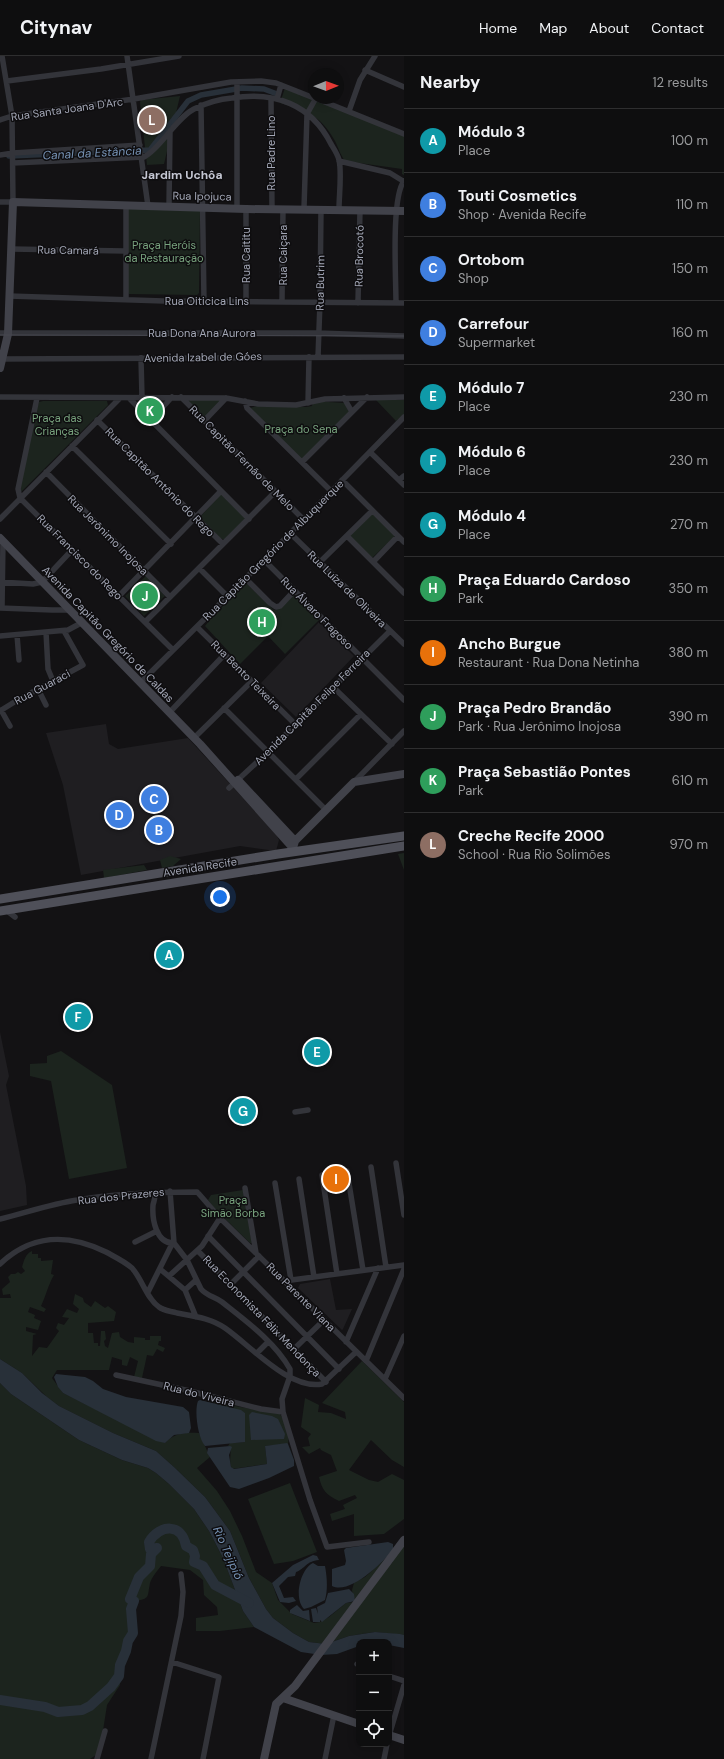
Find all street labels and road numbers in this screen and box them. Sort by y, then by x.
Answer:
street label: Rua Santa Joana D'Arc [10,94,124,124]
street label: Rua Padre Lino [264,115,278,191]
street label: Rua Ipojuca [172,188,232,204]
street label: Rua Caiçara [276,225,290,285]
street label: Rua Brocotó [351,225,367,287]
street label: Rua Caititu [239,227,253,283]
street label: Rua Camará [37,242,99,258]
street label: Rua Butrim [313,255,327,311]
street label: Rua Oiticica Lins [165,294,249,308]
street label: Rua Dona Ana Aurora [148,326,256,340]
street label: Avenida Izabel de Góes [144,349,262,365]
street label: Rua Capitão Fernão de Melo [186,402,298,514]
street label: Rua Capitão Antônio do Rego [102,424,218,540]
street label: Rua Capitão Gregório de Albuquerque [200,477,346,623]
street label: Rua Jerônimo Inojosa [65,492,151,578]
street label: Rua Francisco do Rego [34,511,126,603]
street label: Rua Luíza de Oliveira [305,548,389,630]
street label: Avenida Capitão Gregório de Caldas [39,563,177,705]
street label: Rua Álvaro Fragoso [278,574,356,652]
street label: Rua Bento Teixeira [208,637,284,713]
street label: Avenida Capitão Felipe Ferreira [251,646,373,768]
street label: Rua Guaraci [12,666,72,708]
street label: Avenida Recife [162,854,238,880]
street label: Rua dos Prazeres [77,1184,165,1208]
street label: Rua Economista Félix Mendonça [200,1252,324,1380]
street label: Rua Parente Viana [264,1260,338,1334]
street label: Rua do Viveira [162,1378,236,1410]

